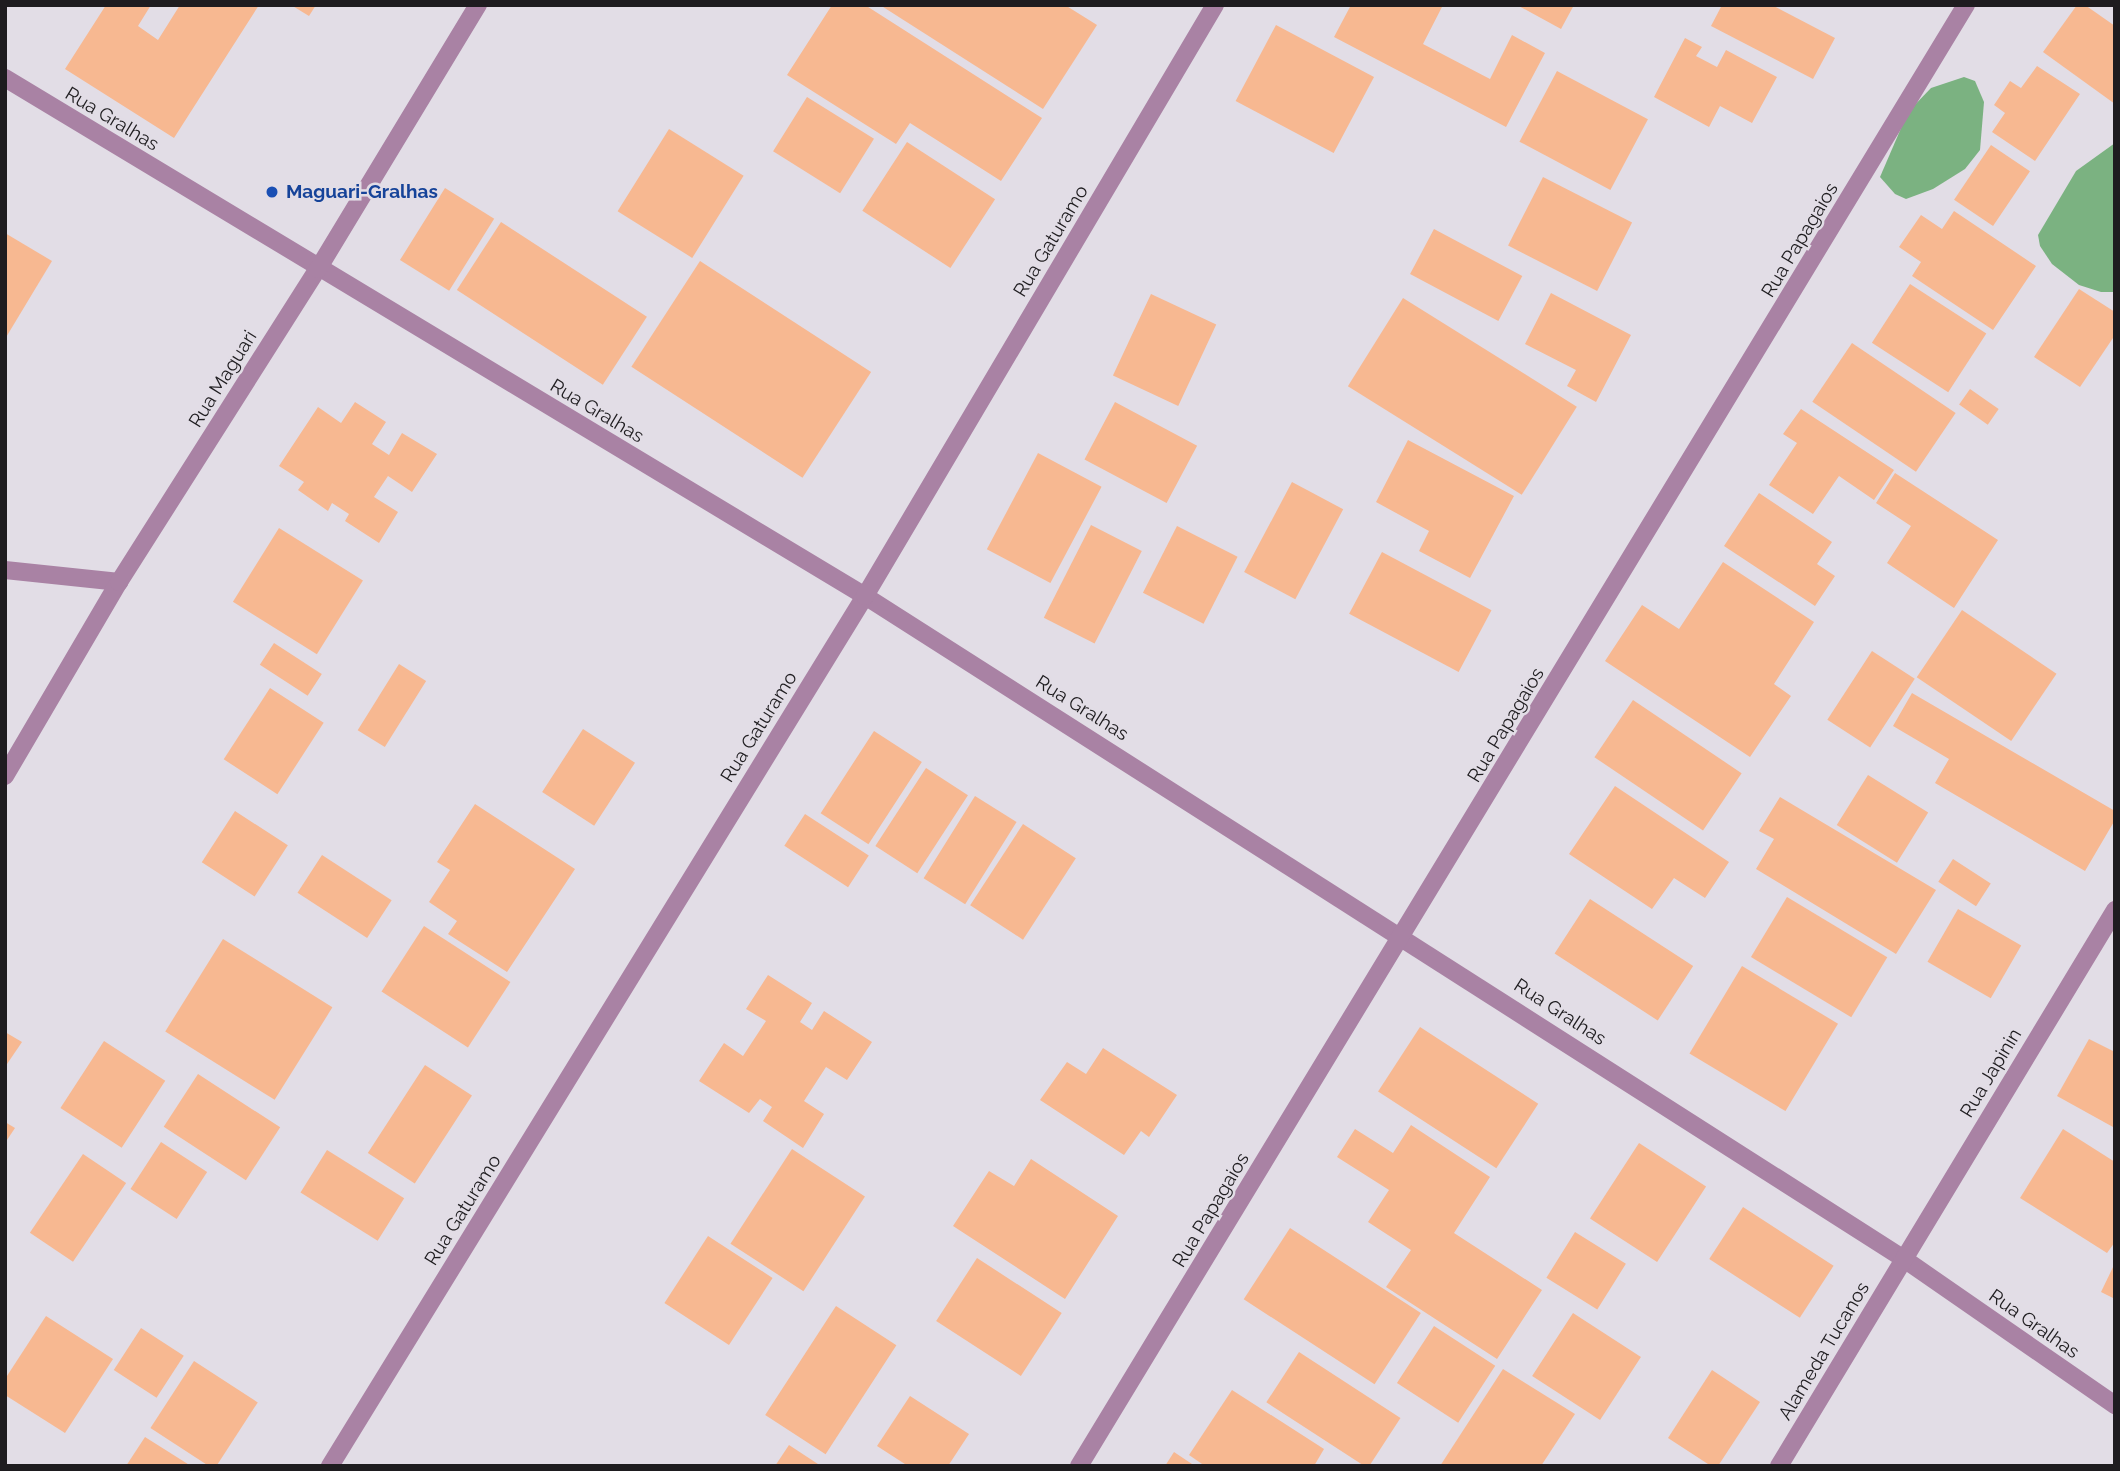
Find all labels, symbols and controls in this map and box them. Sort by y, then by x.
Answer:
street label: Rua Gralhas [61,82,163,156]
street label: Rua Papagaios [1757,179,1843,301]
place label: Maguari-Gralhas [286,181,438,203]
street label: Rua Gaturamo [1009,181,1093,301]
marker: Maguari-Gralhas [264,184,280,200]
street label: Rua Maguari [184,326,262,432]
street label: Rua Gralhas [546,374,648,448]
street label: Rua Papagaios [1463,664,1549,786]
street label: Rua Gaturamo [716,668,802,786]
street label: Rua Gralhas [1031,670,1133,746]
street label: Rua Gralhas [1510,974,1610,1050]
street label: Rua Japinin [1955,1024,2027,1122]
street label: Rua Papagaios [1168,1149,1254,1271]
street label: Rua Gaturamo [420,1151,506,1269]
street label: Alameda Tucanos [1774,1278,1874,1424]
street label: Rua Gralhas [1984,1285,2084,1363]

